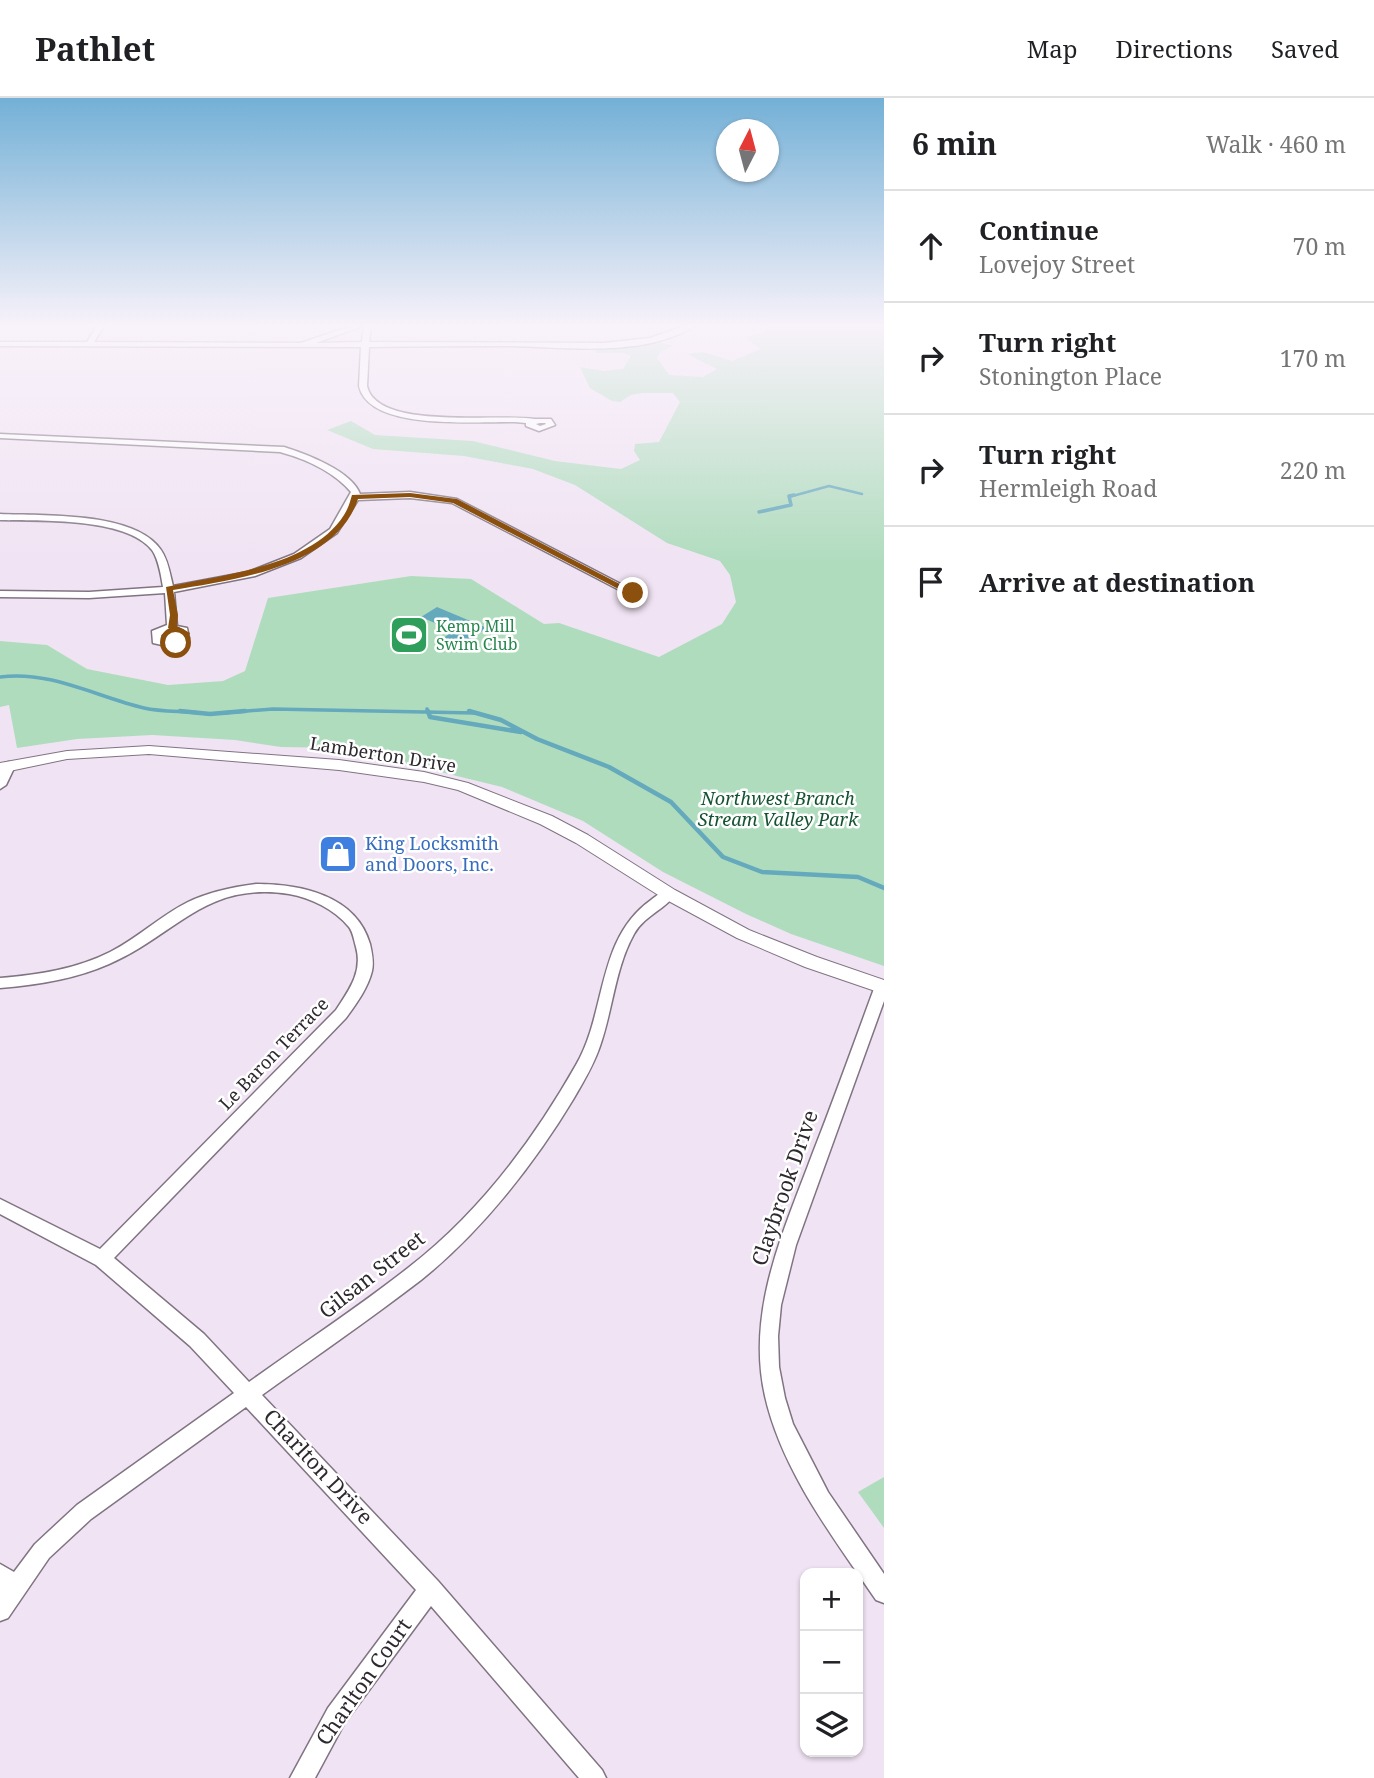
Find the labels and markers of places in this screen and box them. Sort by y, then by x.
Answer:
sports icon: Kemp Mill Swim Club [388,614,430,656]
place label: Kemp Mill Swim Club [436,615,518,655]
place label: King Locksmith and Doors, Inc. [365,831,499,876]
shop icon: King Locksmith and Doors, Inc. [317,833,359,875]

